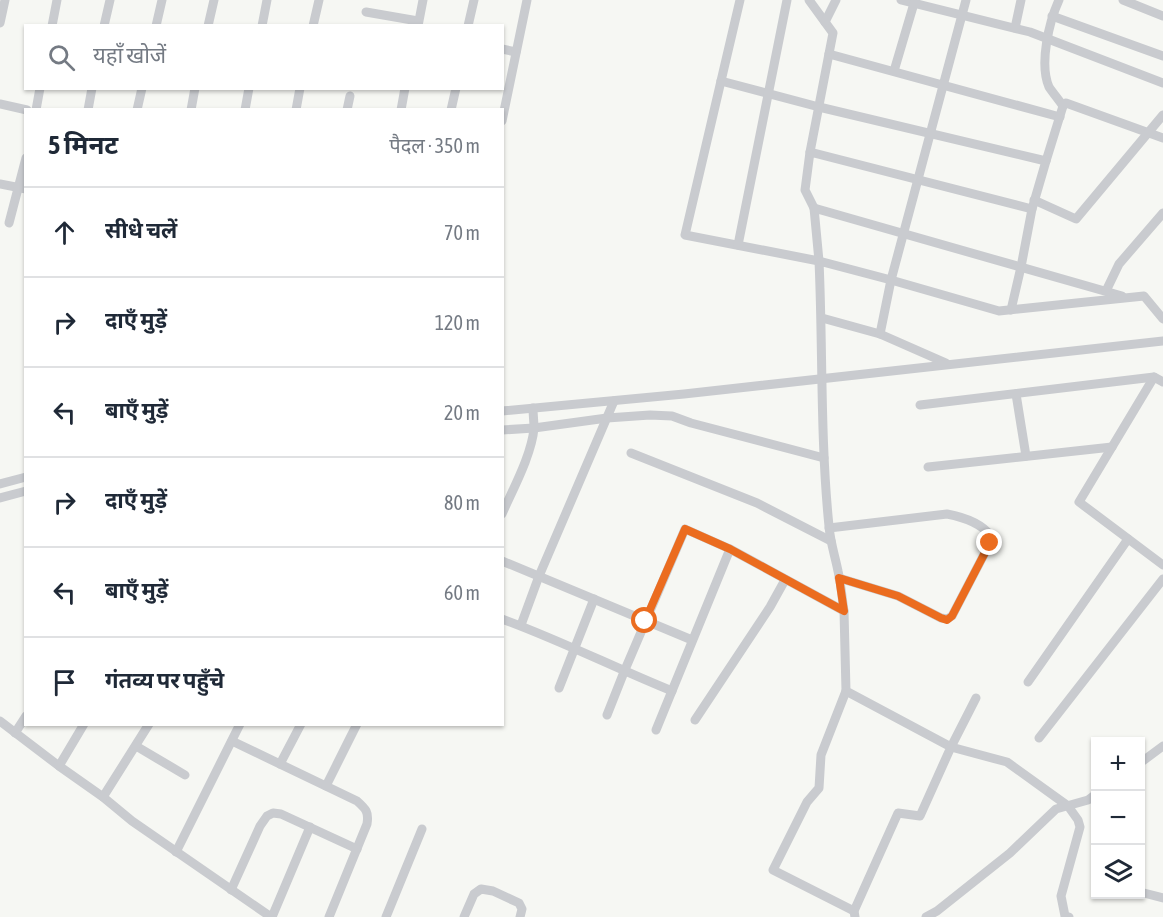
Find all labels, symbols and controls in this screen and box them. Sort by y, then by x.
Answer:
search box [24,24,504,90]
icon: search [45,41,78,74]
text: यहाँ खोजें [93,42,166,68]
text: 5 मिनट [48,130,118,160]
text: पैदल · 350 m [389,134,480,157]
icon: ahead [48,216,81,249]
text: सीधे चलें [105,217,177,243]
text: 70 m [444,221,480,244]
icon: right [48,306,81,339]
text: दाएँ मुड़ें [105,307,167,333]
text: 120 m [435,311,480,334]
icon: left [48,396,81,429]
text: बाएँ मुड़ें [105,397,168,423]
text: 20 m [444,401,480,424]
icon: right [48,486,81,519]
text: दाएँ मुड़ें [105,487,167,513]
text: 80 m [444,491,480,514]
route end [976,529,1002,555]
icon: left [48,576,81,609]
text: बाएँ मुड़ें [105,577,168,603]
text: 60 m [444,581,480,604]
route start [631,607,657,633]
icon: arrive [48,666,81,699]
text: गंतव्य पर पहुँचे [105,667,224,693]
map controls [1091,737,1145,899]
button: + [1091,737,1145,791]
button: − [1091,791,1145,845]
button: layers [1091,845,1145,899]

